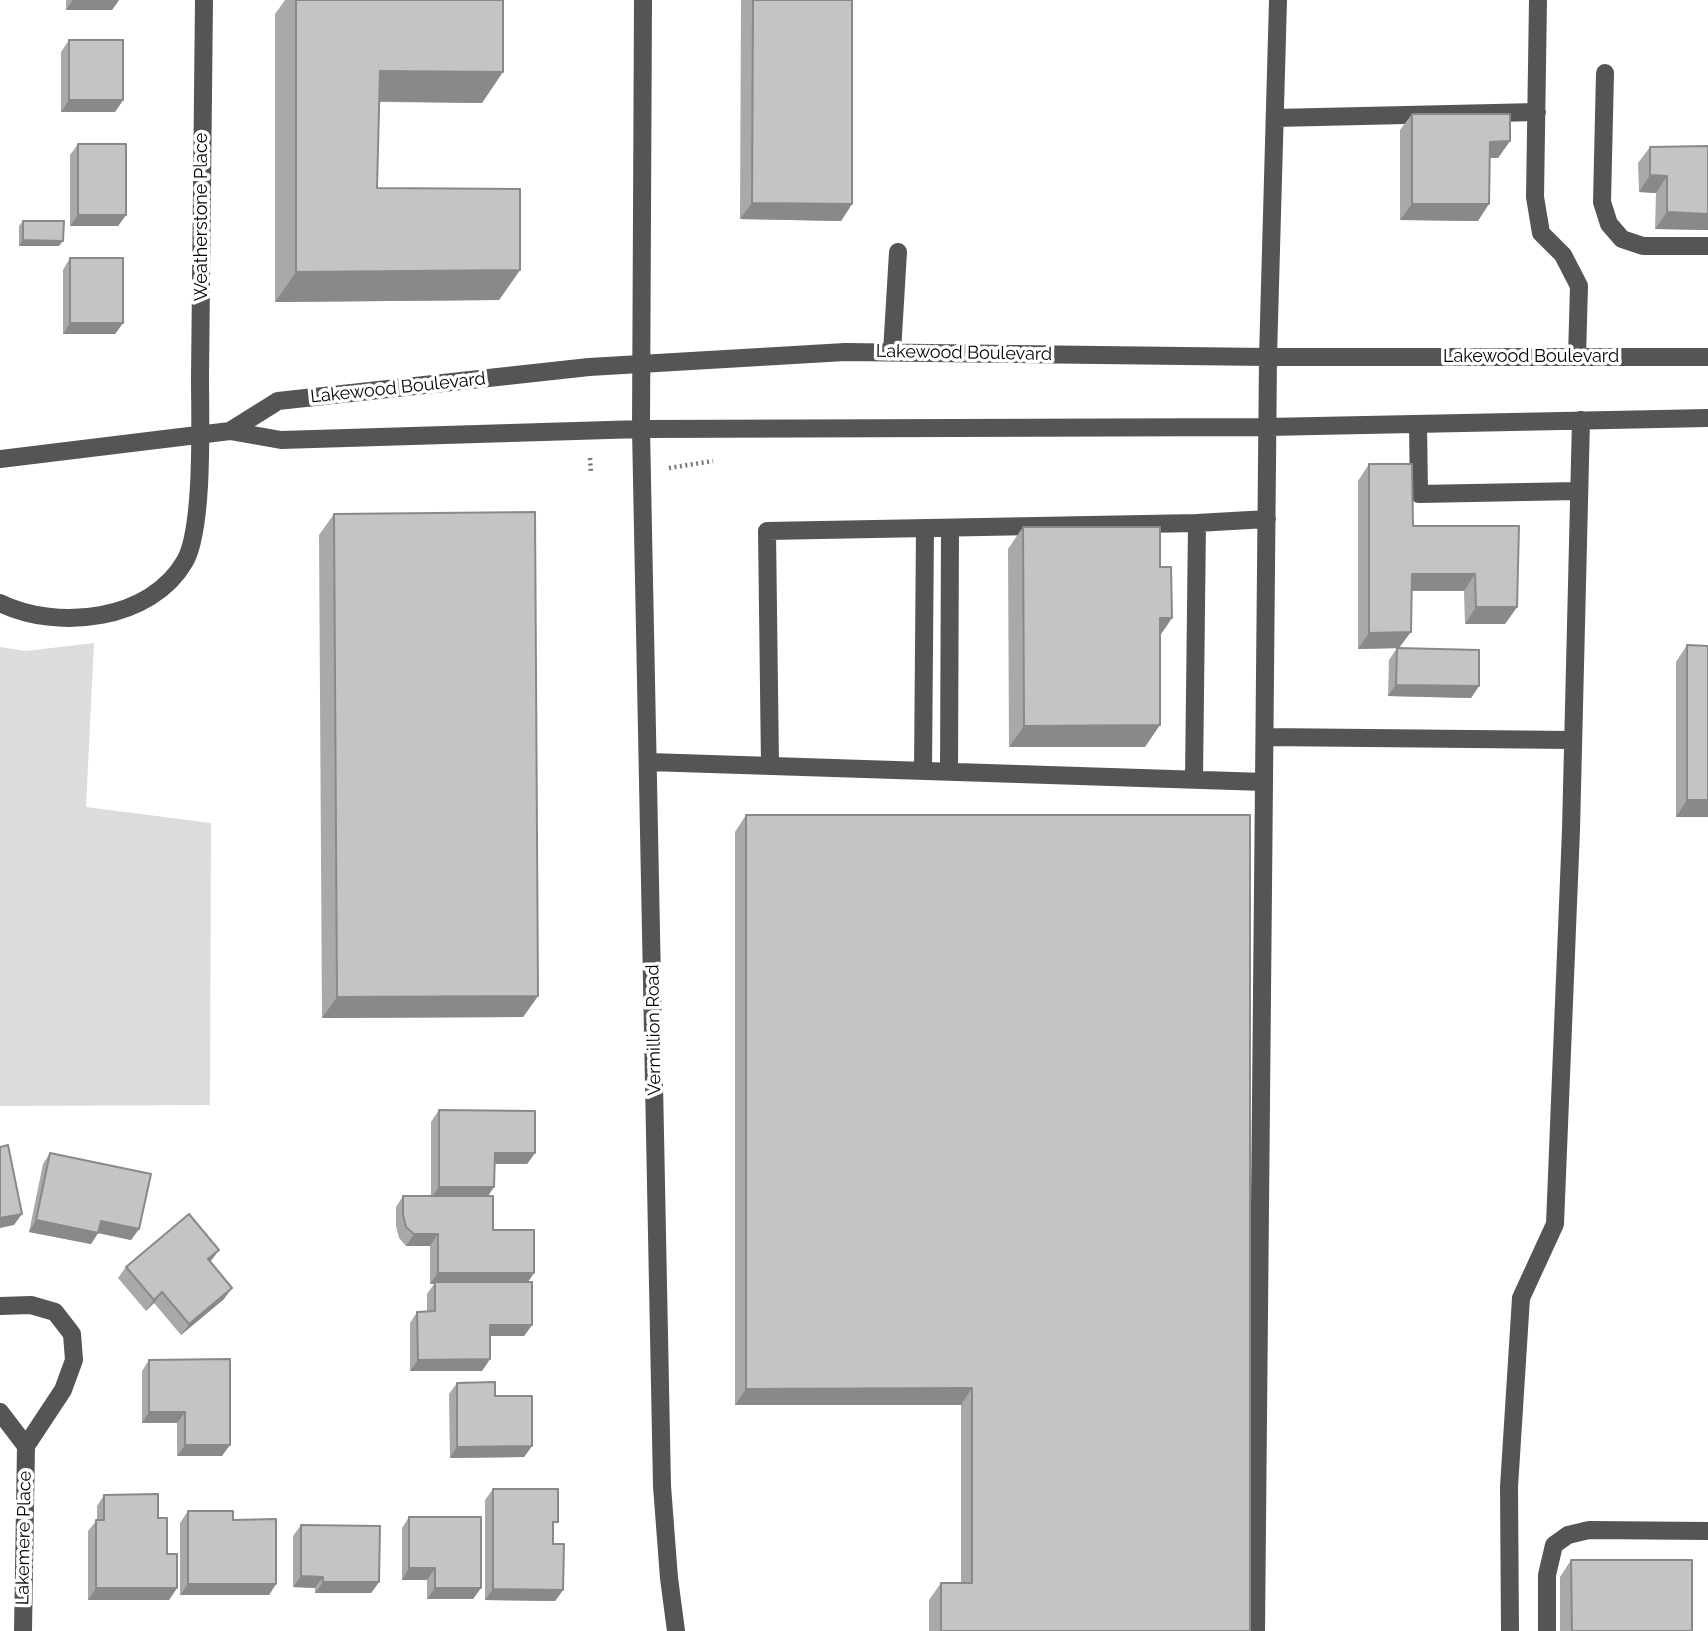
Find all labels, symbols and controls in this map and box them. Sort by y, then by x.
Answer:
street label: Weatherstone Place [191,133,213,301]
street label: Lakewood Boulevard [876,341,1052,365]
street label: Lakewood Boulevard [1443,346,1619,368]
street label: Lakewood Boulevard [309,368,487,408]
street label: Vermillion Road [642,964,666,1096]
street label: Lakemere Place [12,1471,36,1605]

